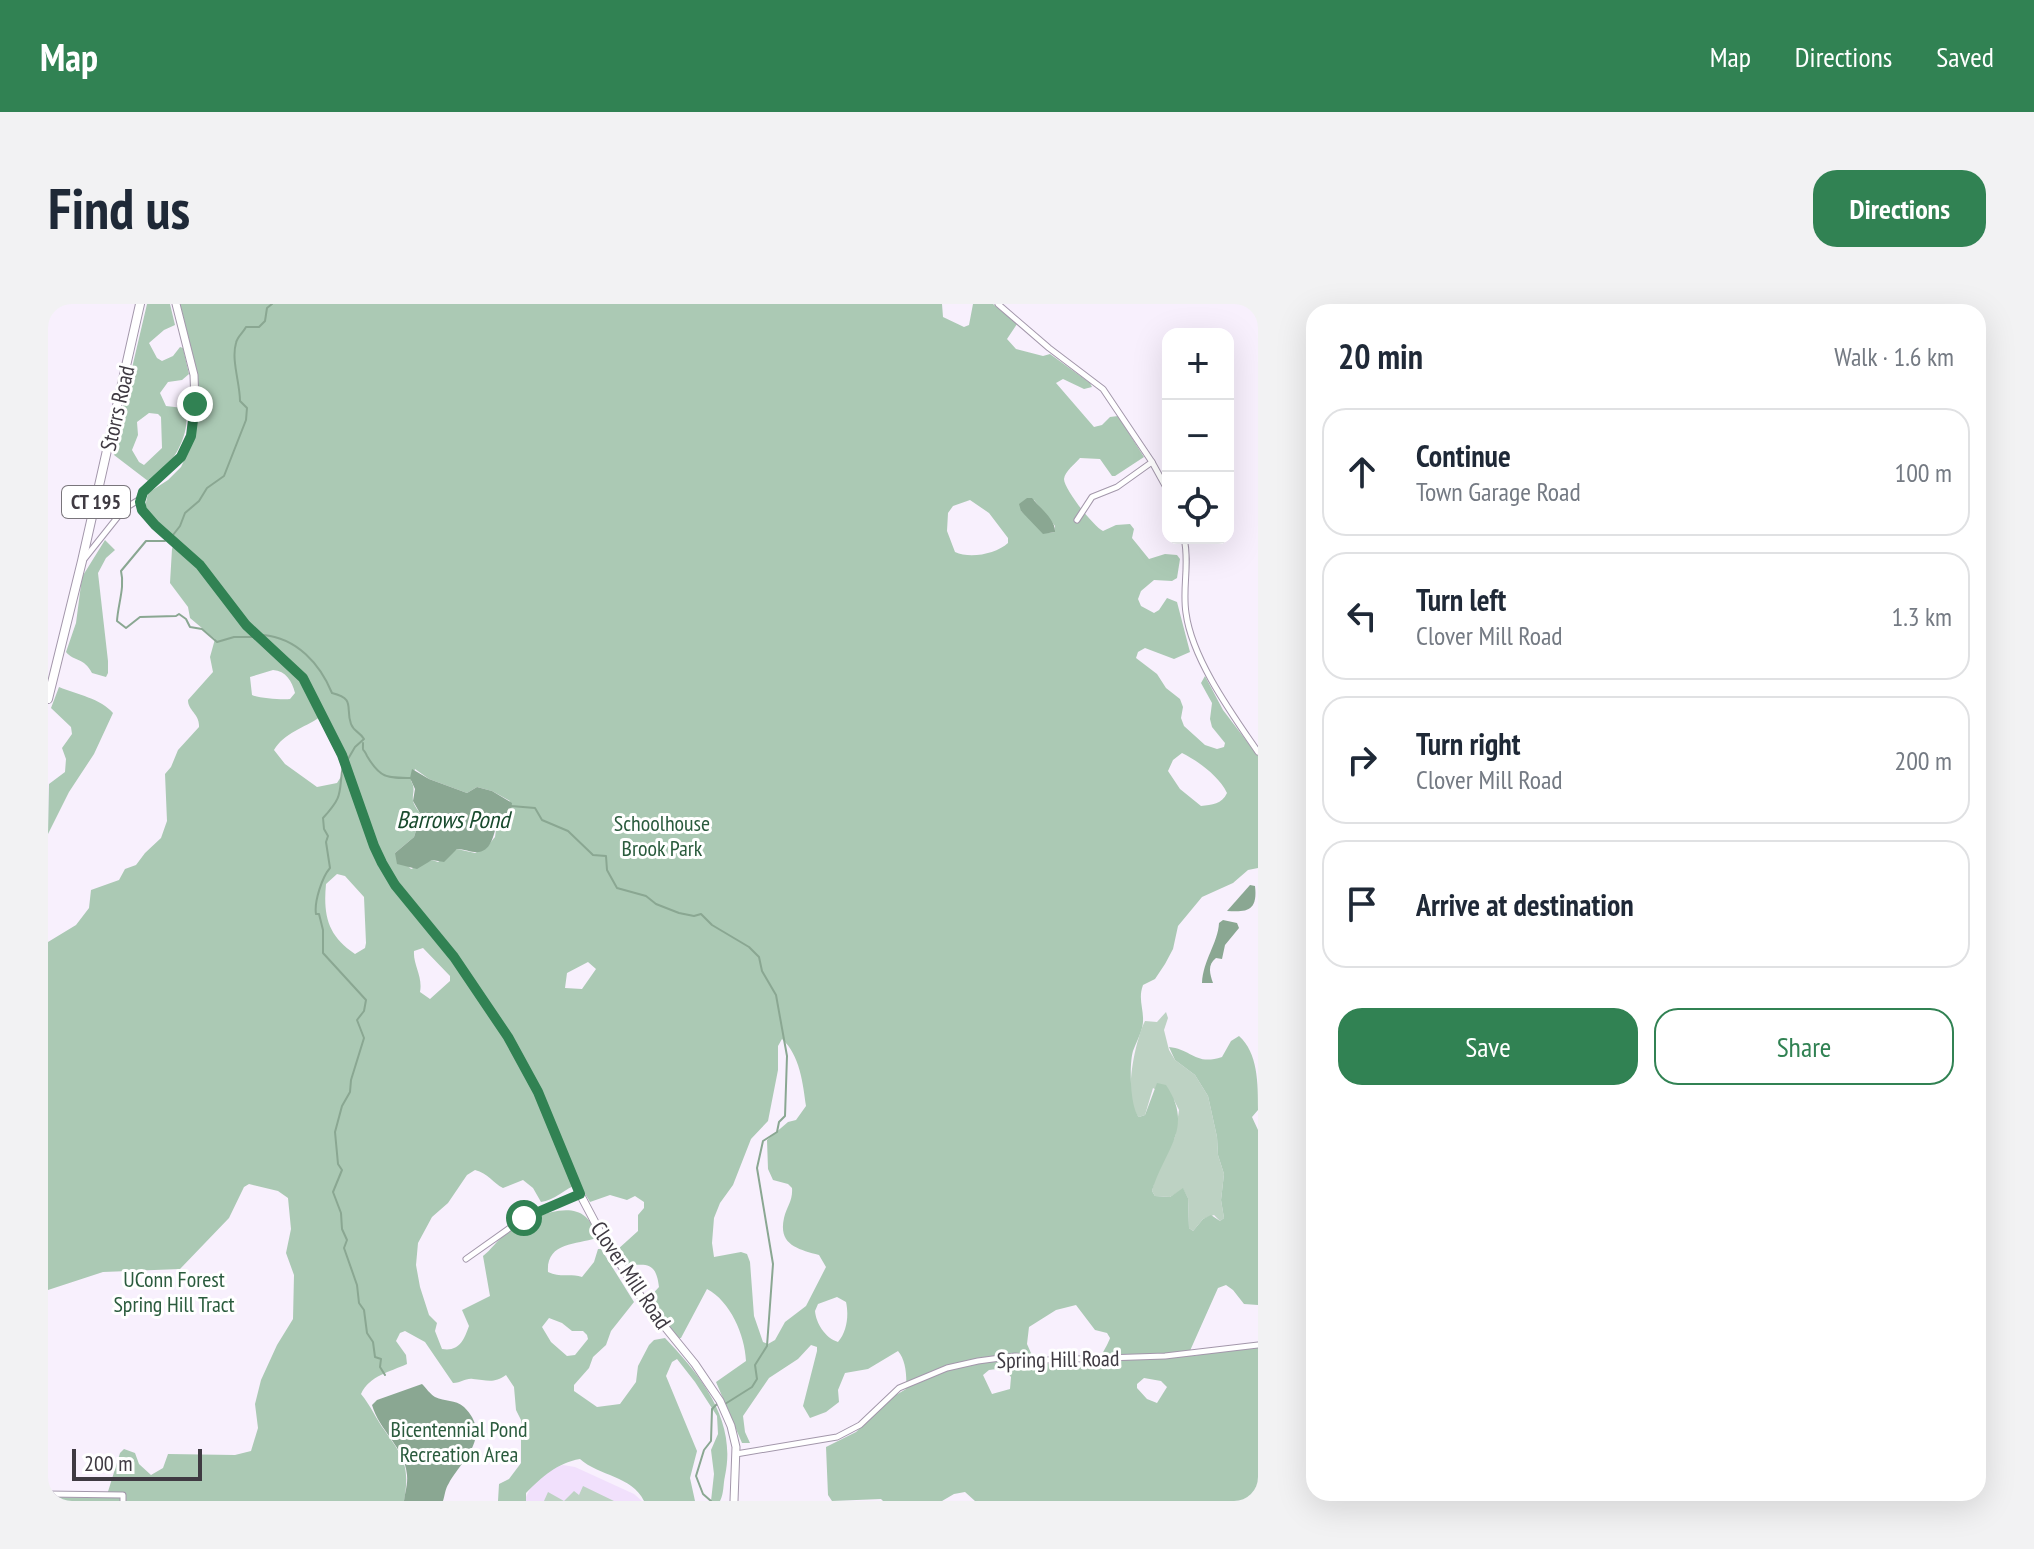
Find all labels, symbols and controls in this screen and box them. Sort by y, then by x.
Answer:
text: Map [40,32,98,81]
text: Map [1710,38,1751,75]
text: Directions [1795,38,1892,75]
text: Saved [1936,38,1994,75]
button: Directions [1813,170,1986,247]
text: Find us [48,172,190,244]
map controls [1162,328,1234,544]
button: + [1162,328,1234,400]
text: 20 min [1338,334,1423,378]
text: Walk · 1.6 km [1834,340,1954,373]
street label: Storrs Road [94,363,140,453]
route end [177,386,213,422]
button: − [1162,400,1234,472]
text: Continue [1416,436,1511,475]
icon: ahead [1340,450,1384,494]
text: 100 m [1894,456,1952,489]
button: locate [1162,472,1234,544]
text: Town Garage Road [1416,475,1581,508]
road number: CT 195 [62,486,130,518]
text: Turn left [1416,580,1506,619]
icon: left [1340,594,1384,638]
text: 1.3 km [1891,600,1952,633]
text: Clover Mill Road [1416,619,1563,652]
text: Turn right [1416,724,1520,763]
icon: right [1340,738,1384,782]
text: 200 m [1894,744,1952,777]
text: Clover Mill Road [1416,763,1563,796]
water label: Barrows Pond [397,804,513,835]
park label: Schoolhouse Brook Park [614,809,710,862]
icon: arrive [1340,882,1384,926]
text: Arrive at destination [1416,885,1634,924]
button: Save [1338,1008,1638,1085]
button: Share [1654,1008,1954,1085]
route start [506,1200,542,1236]
street label: Clover Mill Road [585,1216,677,1334]
park label: UConn Forest Spring Hill Tract [113,1265,235,1318]
street label: Spring Hill Road [996,1344,1120,1374]
park label: Bicentennial Pond Recreation Area [391,1415,527,1468]
scale bar [72,1445,202,1481]
text: 200 m [84,1449,133,1477]

